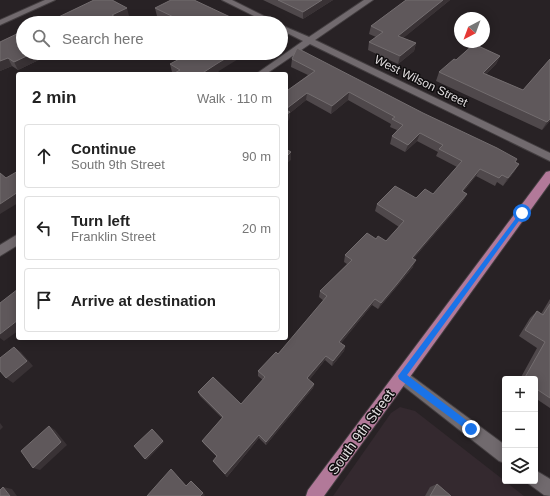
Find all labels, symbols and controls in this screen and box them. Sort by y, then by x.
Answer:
north arrow [454,12,490,48]
search box [16,16,288,60]
icon: search [30,27,52,49]
text: Search here [62,30,144,47]
street label: West Wilson Street [372,52,470,110]
text: 2 min [32,88,76,107]
text: Walk · 110 m [197,91,272,106]
text: Continue [71,140,136,157]
icon: ahead [33,145,55,167]
text: 90 m [242,149,271,164]
text: South 9th Street [71,157,165,172]
route start [513,204,531,222]
text: Turn left [71,212,130,229]
icon: left [33,217,55,239]
text: 20 m [242,221,271,236]
text: Franklin Street [71,229,156,244]
icon: arrive [33,289,55,311]
text: Arrive at destination [71,292,216,309]
map controls [502,376,538,484]
button: + [502,376,538,412]
street label: South 9th Street [325,386,397,478]
button: − [502,412,538,448]
route end [462,420,480,438]
button: layers [502,448,538,484]

